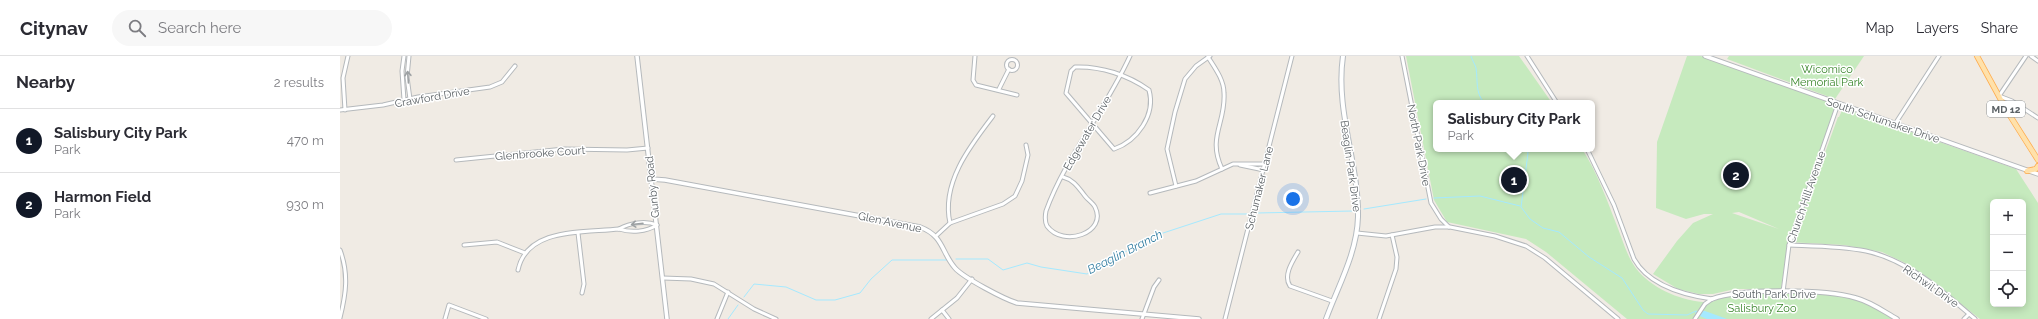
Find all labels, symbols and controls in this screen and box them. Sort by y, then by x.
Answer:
search box [112,10,392,46]
text: Citynav [20,17,88,39]
icon: search [126,17,148,39]
text: Search here [158,19,241,37]
text: Map [1866,20,1894,36]
text: Layers [1916,20,1959,36]
text: Share [1981,20,2018,36]
park label: Wicomico Memorial Park [1791,63,1864,89]
one-way arrow [404,71,411,84]
text: Nearby [16,72,75,92]
text: 2 results [274,75,324,90]
street label: Crawford Drive [394,84,471,110]
street label: Edgewater Drive [1061,93,1114,173]
street label: South Schumaker Drive [1824,95,1942,146]
popup [1433,100,1595,152]
road number: MD 12 [1987,101,2025,117]
street label: North Park Drive [1404,103,1433,188]
text: Salisbury City Park [1447,110,1581,128]
street label: Beaglin Park Drive [1338,119,1363,213]
text: Salisbury City Park [54,124,187,142]
text: Park [1447,128,1474,143]
text: 1 [26,133,32,148]
text: 470 m [287,133,324,148]
text: Park [54,142,81,157]
street label: Glenbrooke Court [495,144,586,163]
street label: Schumaker Lane [1243,145,1276,231]
street label: Church Hill Avenue [1785,149,1829,245]
street label: Gunby Road [643,155,662,219]
pin: 2 [1723,160,1749,190]
pin: 1 [1501,165,1527,195]
text: Harmon Field [54,188,151,206]
your location [1283,189,1303,209]
text: 2 [25,197,33,212]
text: 930 m [286,197,324,212]
map controls [1990,199,2026,307]
button: + [1990,199,2026,235]
text: Park [54,206,81,221]
street label: Glen Avenue [857,209,923,236]
one-way arrow [631,220,644,227]
water label: Beaglin Branch [1085,227,1165,277]
button: − [1990,235,2026,271]
street label: Richwil Drive [1900,262,1961,311]
button: locate [1990,271,2026,307]
street label: South Park Drive [1732,288,1817,301]
park label: Salisbury Zoo [1728,302,1797,315]

